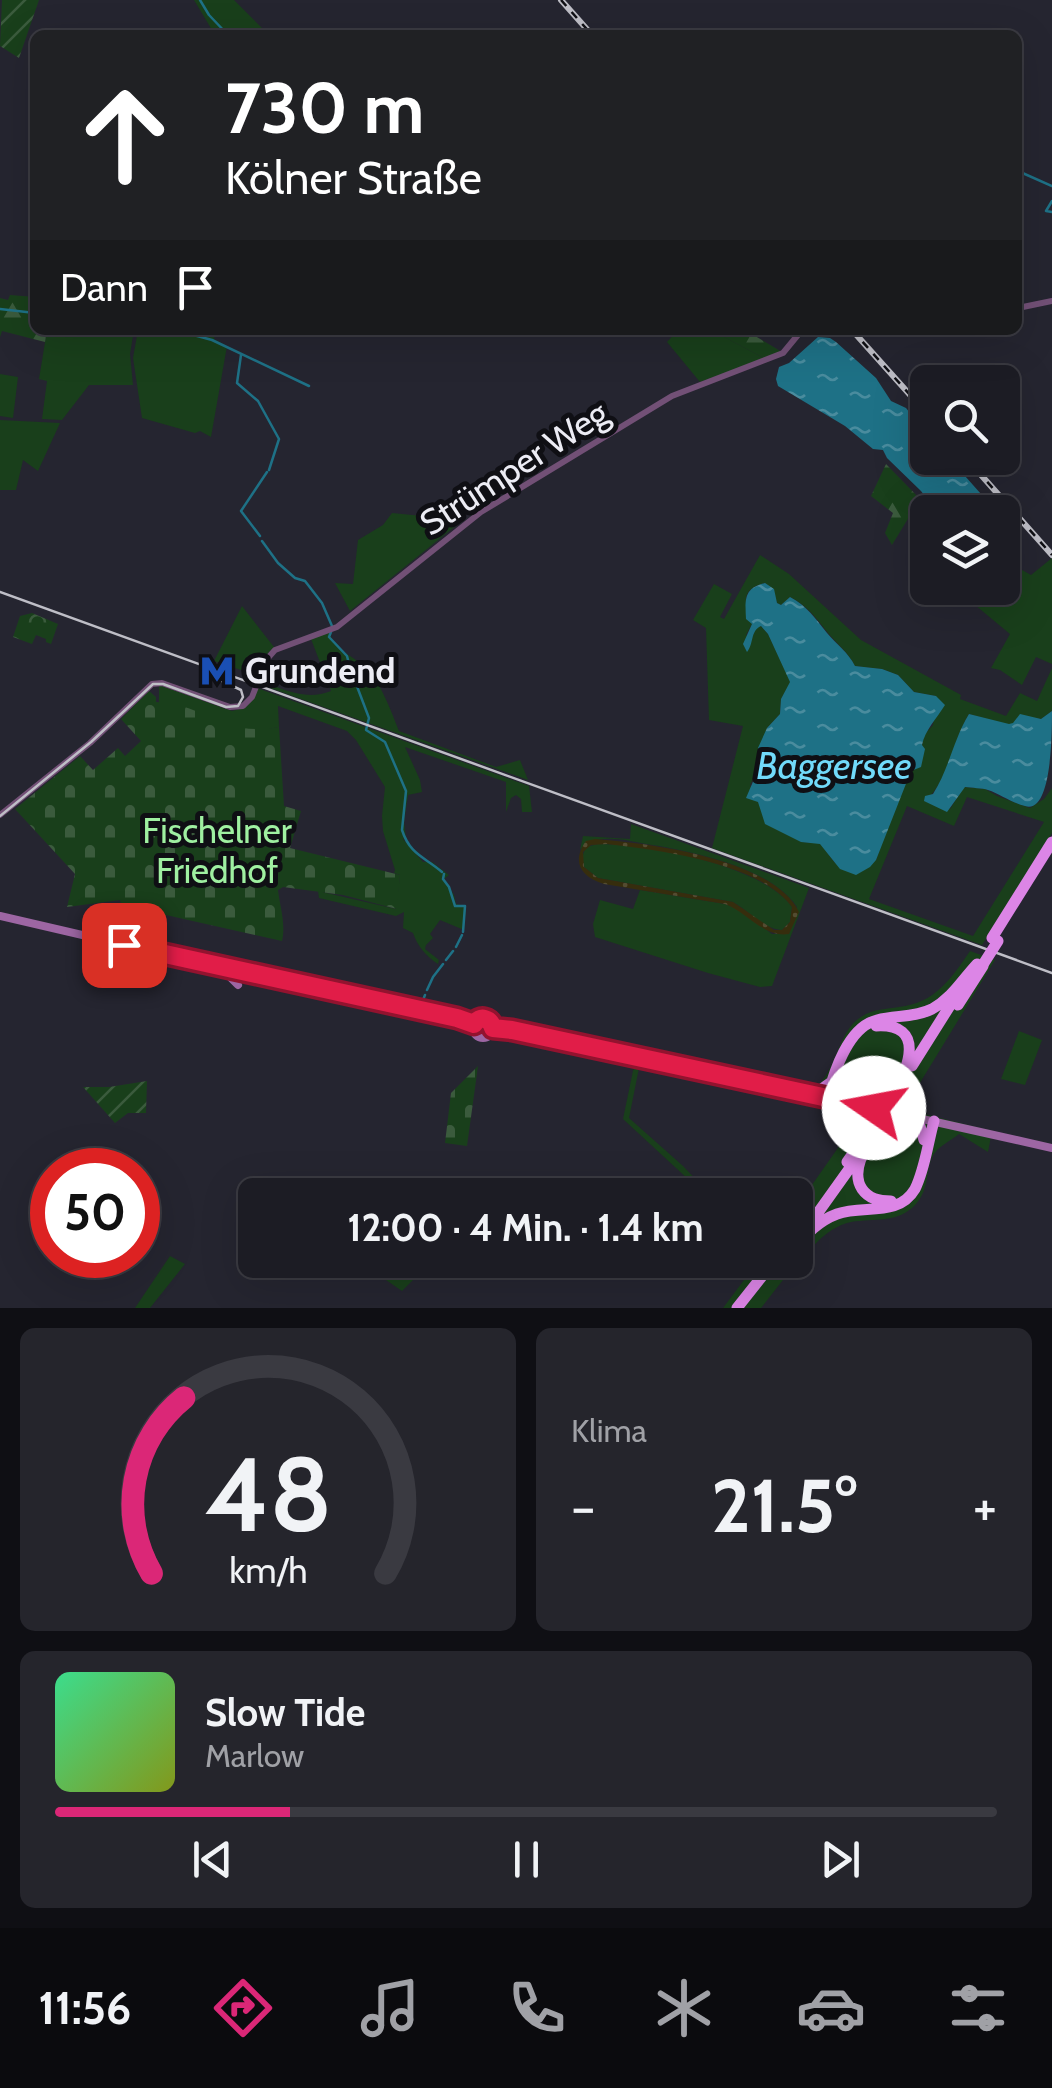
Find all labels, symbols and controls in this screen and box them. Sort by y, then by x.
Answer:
text: 730 m [225,65,424,151]
icon: ahead [60,70,190,200]
text: Kölner Straße [225,151,482,205]
icon: arrive [168,260,223,315]
text: Dann [60,264,148,311]
map controls [910,365,1020,605]
button: search [910,365,1020,475]
street label: Strümper Weg [412,391,616,544]
button: layers [910,495,1020,605]
place label: Grundend [245,649,396,692]
metro station icon: Grundend [198,652,236,690]
water label: Baggersee [756,742,912,789]
park label: Fischelner Friedhof [142,809,292,892]
pin [82,903,167,988]
icon: arrive [97,918,152,973]
position arrow [822,1056,926,1160]
speed limit sign: 50 [30,1148,160,1278]
text: 12:00 · 4 Min. · 1.4 km [347,1204,704,1251]
text: Klima [571,1411,647,1450]
text: 48 [204,1431,332,1557]
text: 21.5° [711,1460,857,1551]
text: − [571,1473,595,1540]
text: + [973,1473,997,1540]
text: km/h [229,1549,307,1592]
text: Slow Tide [205,1689,365,1736]
text: Marlow [205,1736,304,1775]
icon: previous [185,1832,240,1887]
icon: pause [499,1832,554,1887]
icon: next [813,1832,868,1887]
icon: directions [208,1973,278,2043]
icon: music [355,1973,425,2043]
icon: phone [502,1973,572,2043]
icon: climate [649,1973,719,2043]
icon: car [796,1973,866,2043]
icon: filters [943,1973,1013,2043]
text: 11:56 [39,1981,131,2035]

